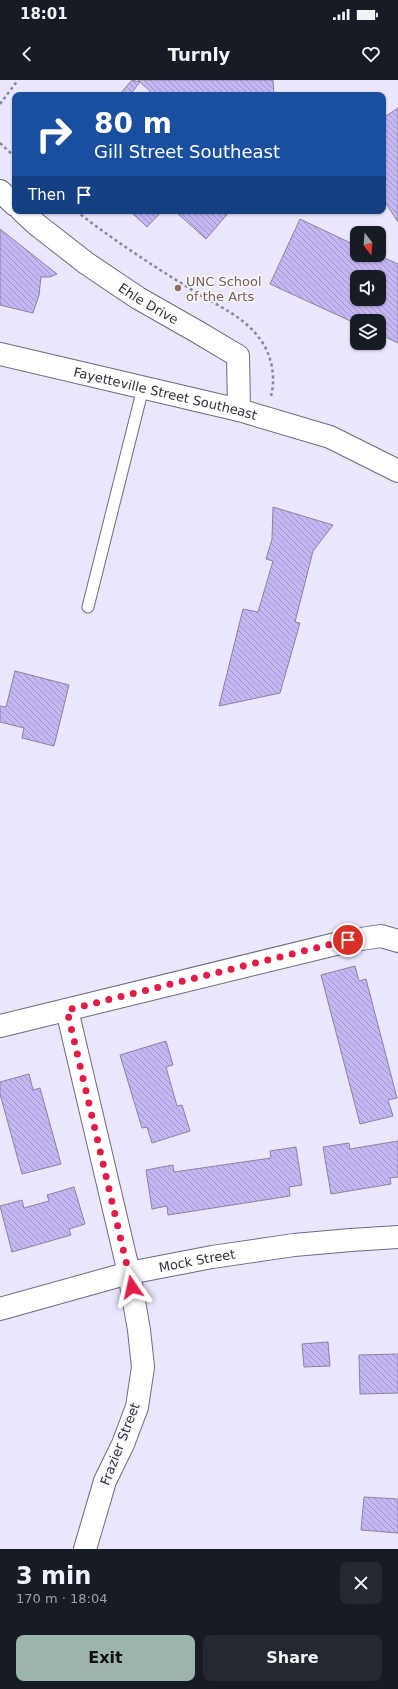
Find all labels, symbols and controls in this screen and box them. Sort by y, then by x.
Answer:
text: 18:01 [20,5,68,23]
icon: back [16,43,38,65]
icon: heart [360,43,382,65]
text: Turnly [168,44,230,65]
text: 80 m [94,107,172,140]
icon: right [28,108,80,160]
text: Gill Street Southeast [94,141,280,162]
icon: arrive [73,184,95,206]
text: Then [28,186,65,204]
north arrow [350,226,386,262]
map controls [350,226,386,350]
button: sound [350,270,386,306]
place label: UNC School of the Arts [186,274,262,304]
street label: Ehle Drive [116,280,181,327]
marker: UNC School of the Arts [173,283,183,293]
button: layers [350,314,386,350]
street label: Fayetteville Street Southeast [72,364,259,423]
pin [331,923,365,957]
icon: arrive [337,929,359,951]
street label: Mock Street [157,1246,236,1275]
position arrow [111,1266,153,1308]
street label: Frazier Street [97,1401,143,1487]
text: 3 min [16,1562,91,1590]
button: close [340,1562,382,1604]
text: 170 m · 18:04 [16,1591,107,1606]
button: Exit [16,1635,195,1681]
button: Share [203,1635,382,1681]

